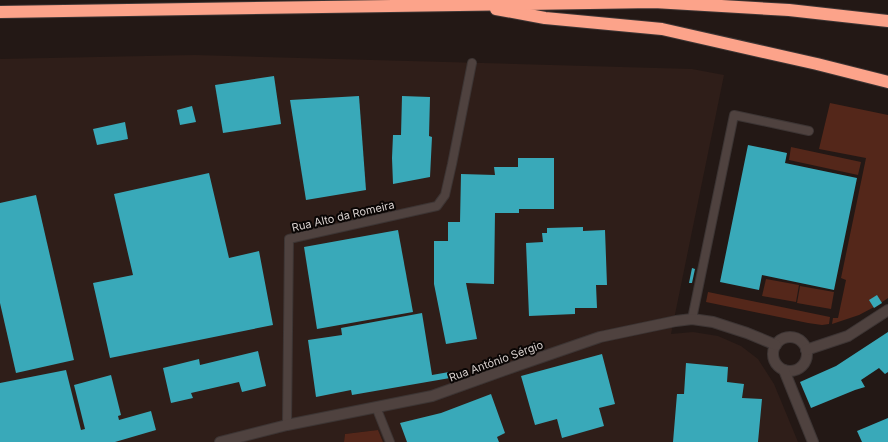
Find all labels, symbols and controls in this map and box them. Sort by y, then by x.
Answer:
street label: Rua Alto da Romeira [290,197,396,235]
street label: Rua António Sérgio [447,337,545,385]

